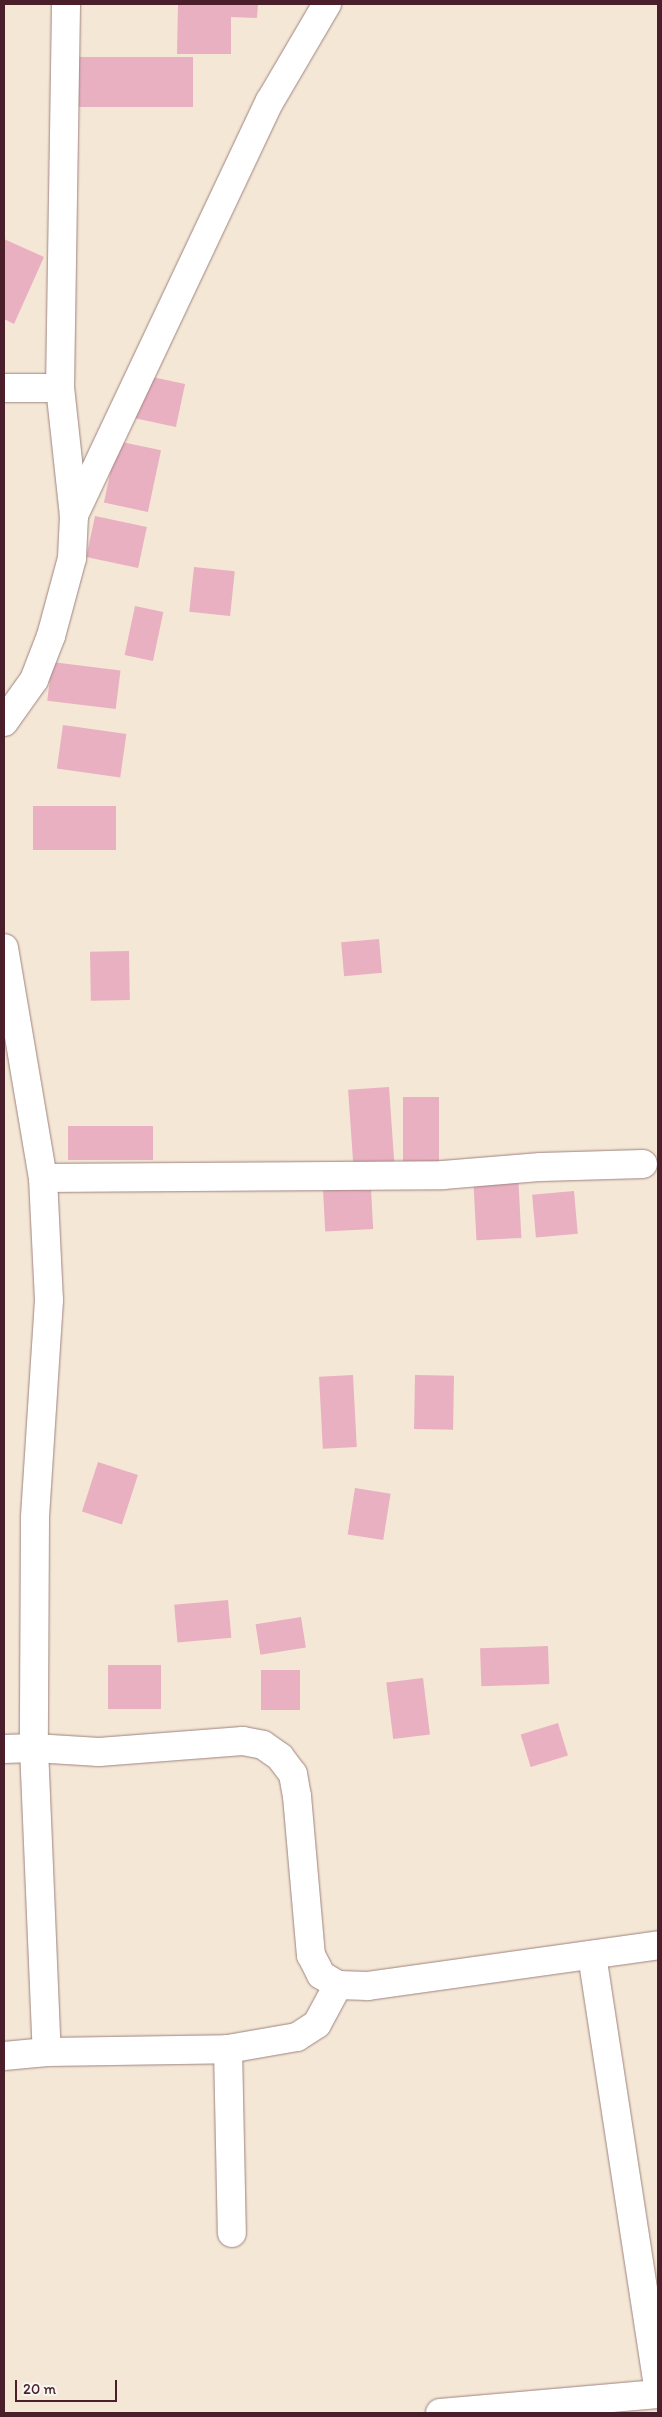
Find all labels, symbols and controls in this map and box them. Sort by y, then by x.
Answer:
scale bar [18,2370,120,2402]
text: 20 m [23,2380,56,2398]

